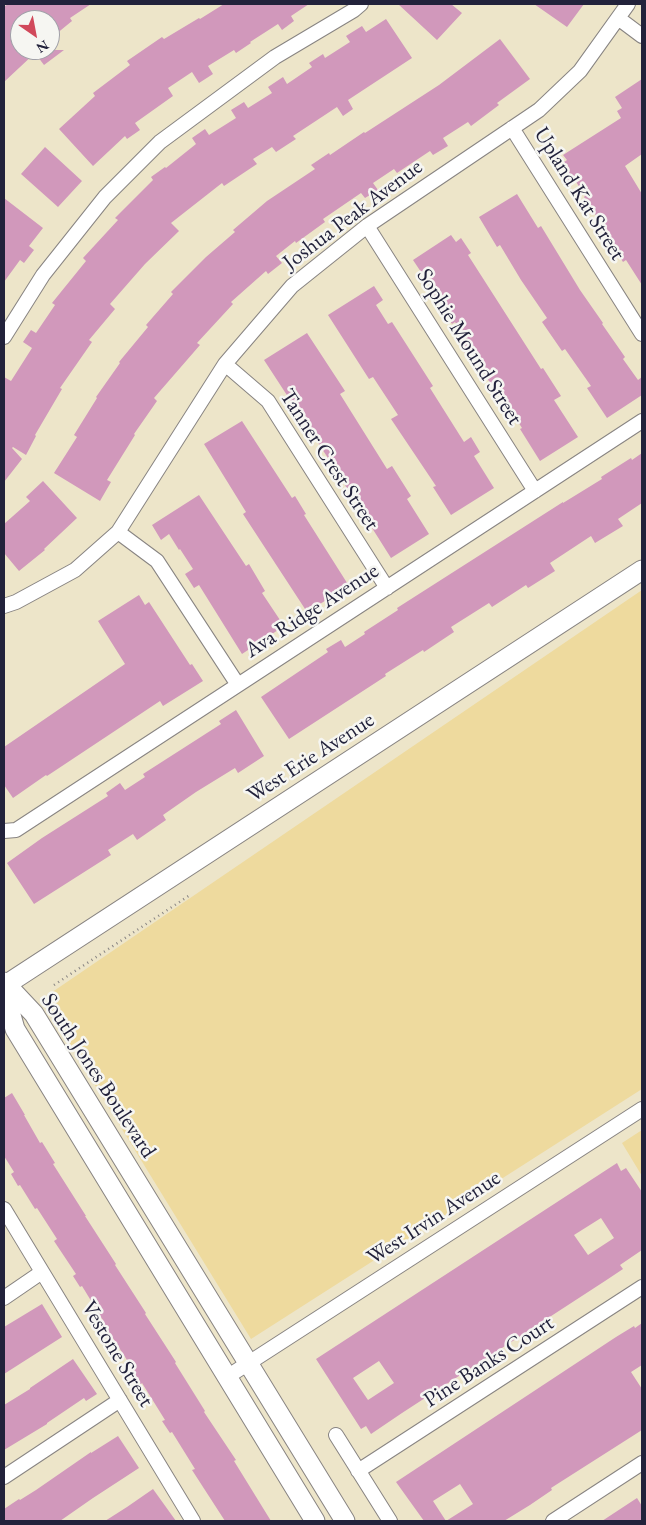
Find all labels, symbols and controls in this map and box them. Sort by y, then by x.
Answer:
north arrow [10,10,60,60]
text: N [33,36,52,57]
street label: Upland Kat Street [528,123,630,265]
street label: Joshua Peak Avenue [278,154,428,276]
street label: Sophie Mound Street [410,264,528,430]
street label: Tanner Crest Street [274,384,384,536]
street label: Ava Ridge Avenue [240,558,384,664]
street label: West Erie Avenue [242,707,380,809]
street label: South Jones Boulevard [35,989,161,1163]
street label: West Irvin Avenue [362,1165,506,1271]
street label: Vestone Street [75,1296,159,1412]
street label: Pine Banks Court [419,1310,559,1414]

